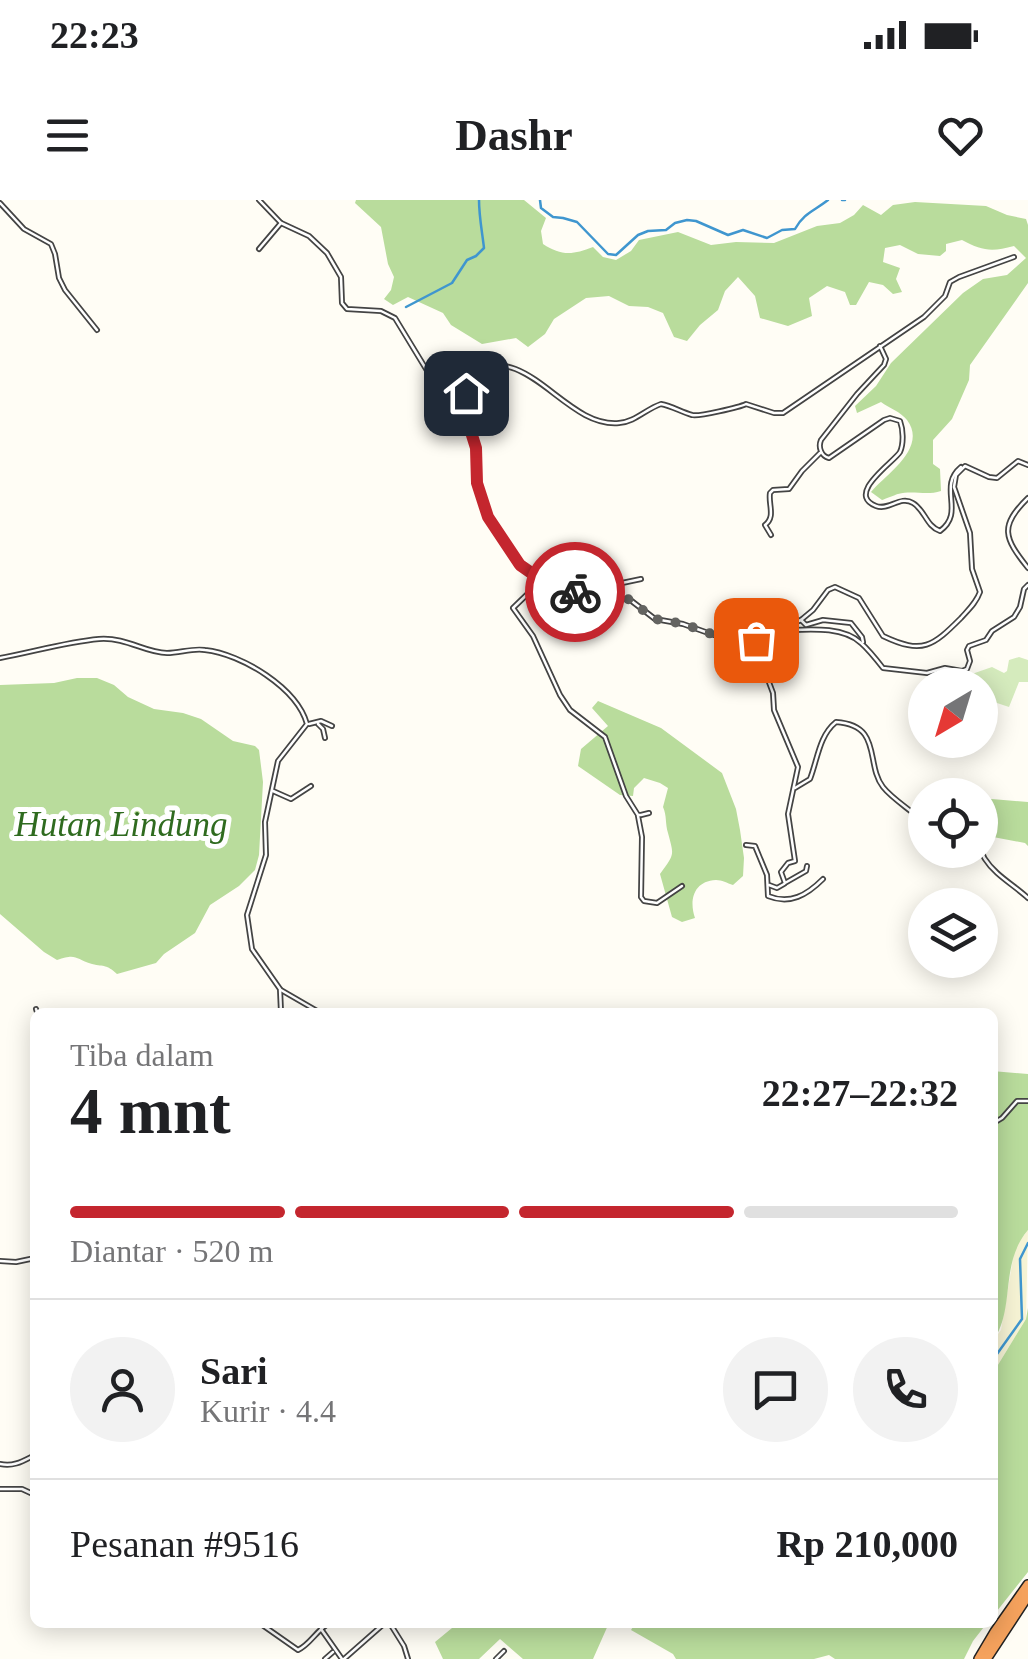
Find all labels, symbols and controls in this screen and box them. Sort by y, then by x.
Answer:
text: 22:23 [50,14,139,56]
icon: menu [40,108,95,163]
icon: heart [933,108,988,163]
text: Dashr [455,110,573,160]
pin [424,351,509,436]
icon: home [439,366,494,421]
courier [525,542,625,642]
icon: bike [548,565,603,620]
pin [714,598,799,683]
icon: bag [729,613,784,668]
north arrow [908,668,998,758]
map controls [908,668,998,978]
button: locate [908,778,998,868]
park label: Hutan Lindung [14,805,227,844]
button: layers [908,888,998,978]
text: Tiba dalam [70,1037,214,1073]
text: 22:27–22:32 [762,1072,958,1114]
text: 4 mnt [70,1075,231,1147]
text: Diantar · 520 m [70,1233,274,1269]
button: person [70,1337,175,1442]
button: chat [723,1337,828,1442]
button: phone [853,1337,958,1442]
text: Sari [200,1350,268,1392]
text: Kurir · 4.4 [200,1393,336,1429]
text: Pesanan #9516 [70,1523,299,1565]
text: Rp 210,000 [776,1523,958,1565]

